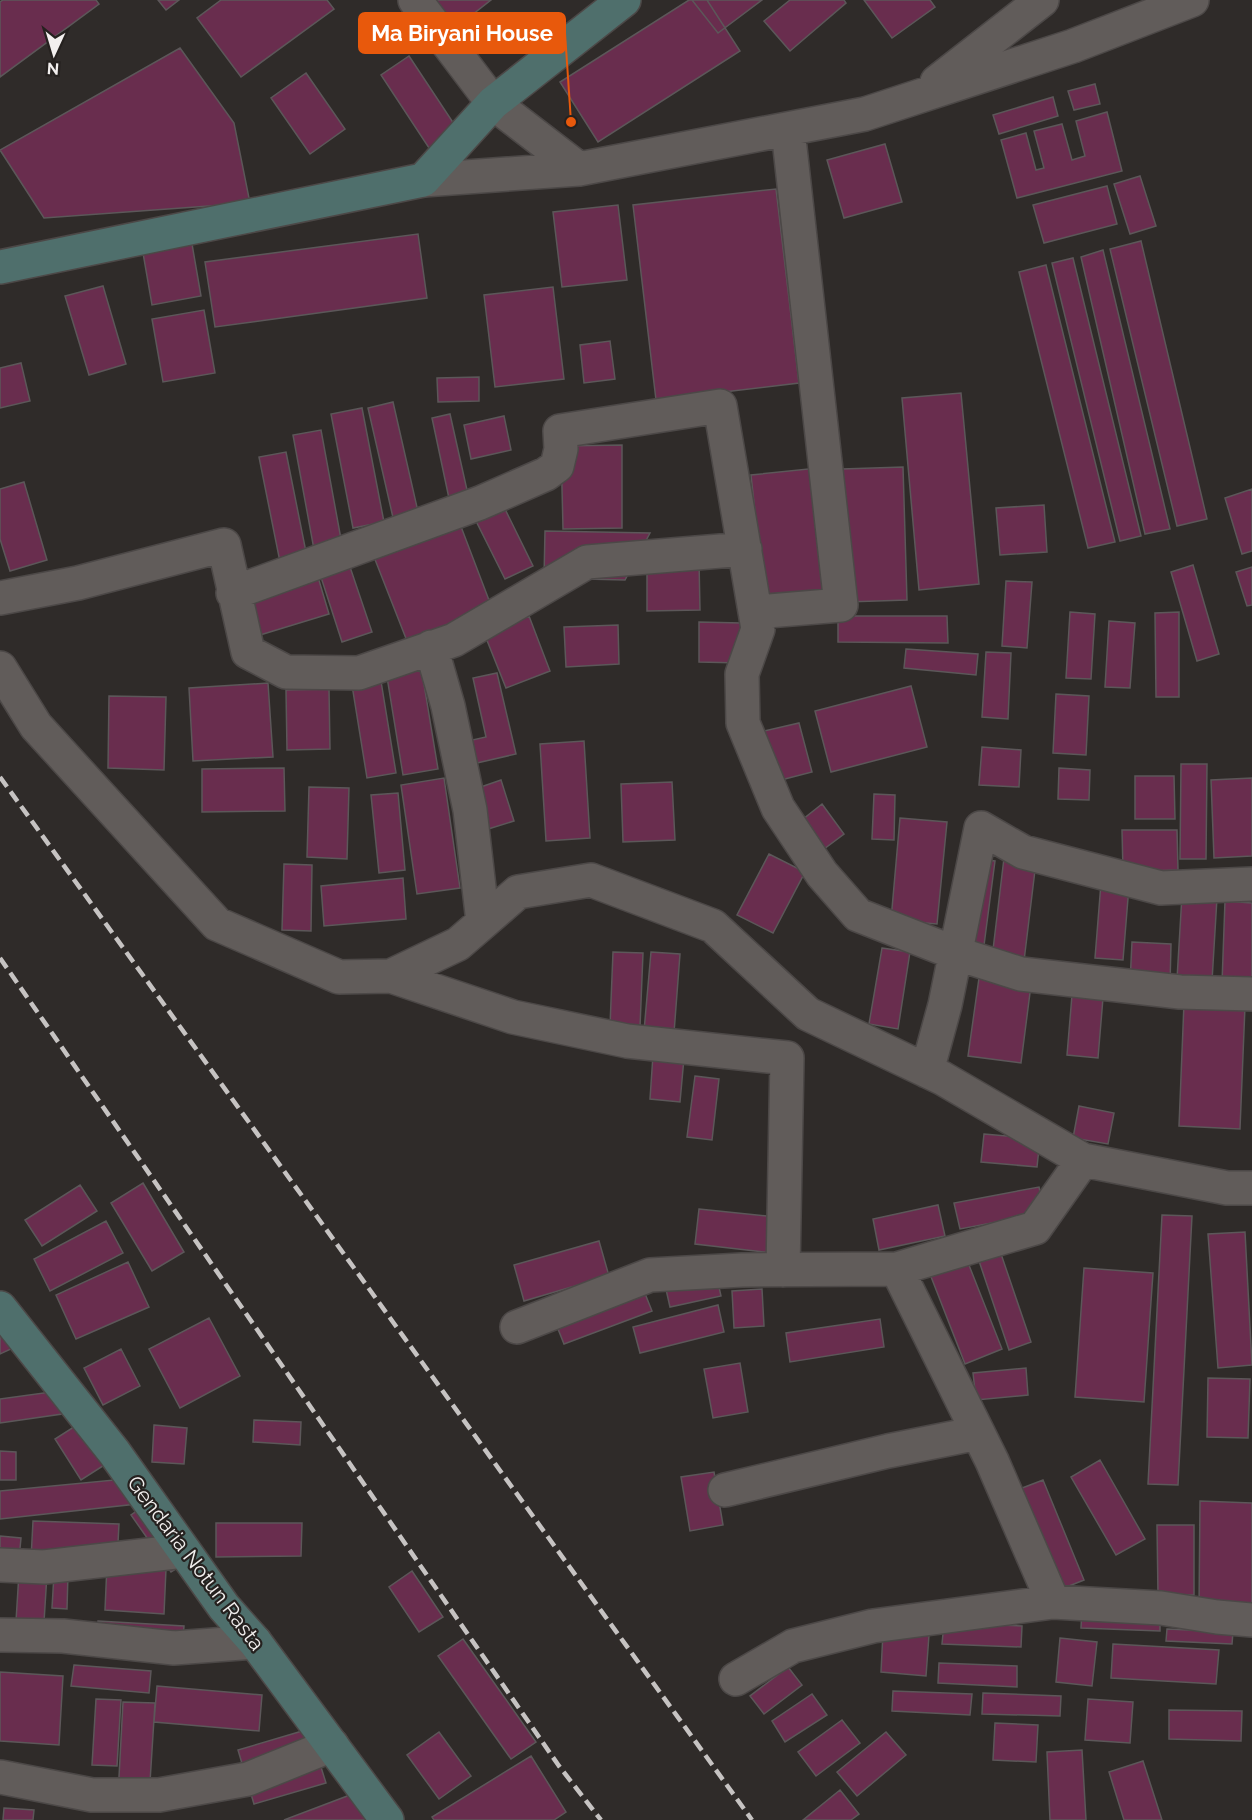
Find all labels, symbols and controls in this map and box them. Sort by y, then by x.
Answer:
callout: Ma Biryani House [359,13,565,53]
text: Ma Biryani House [371,20,553,46]
north arrow [24,24,84,84]
text: N [46,59,60,78]
street label: Gendaria Notun Rasta [122,1471,270,1655]

